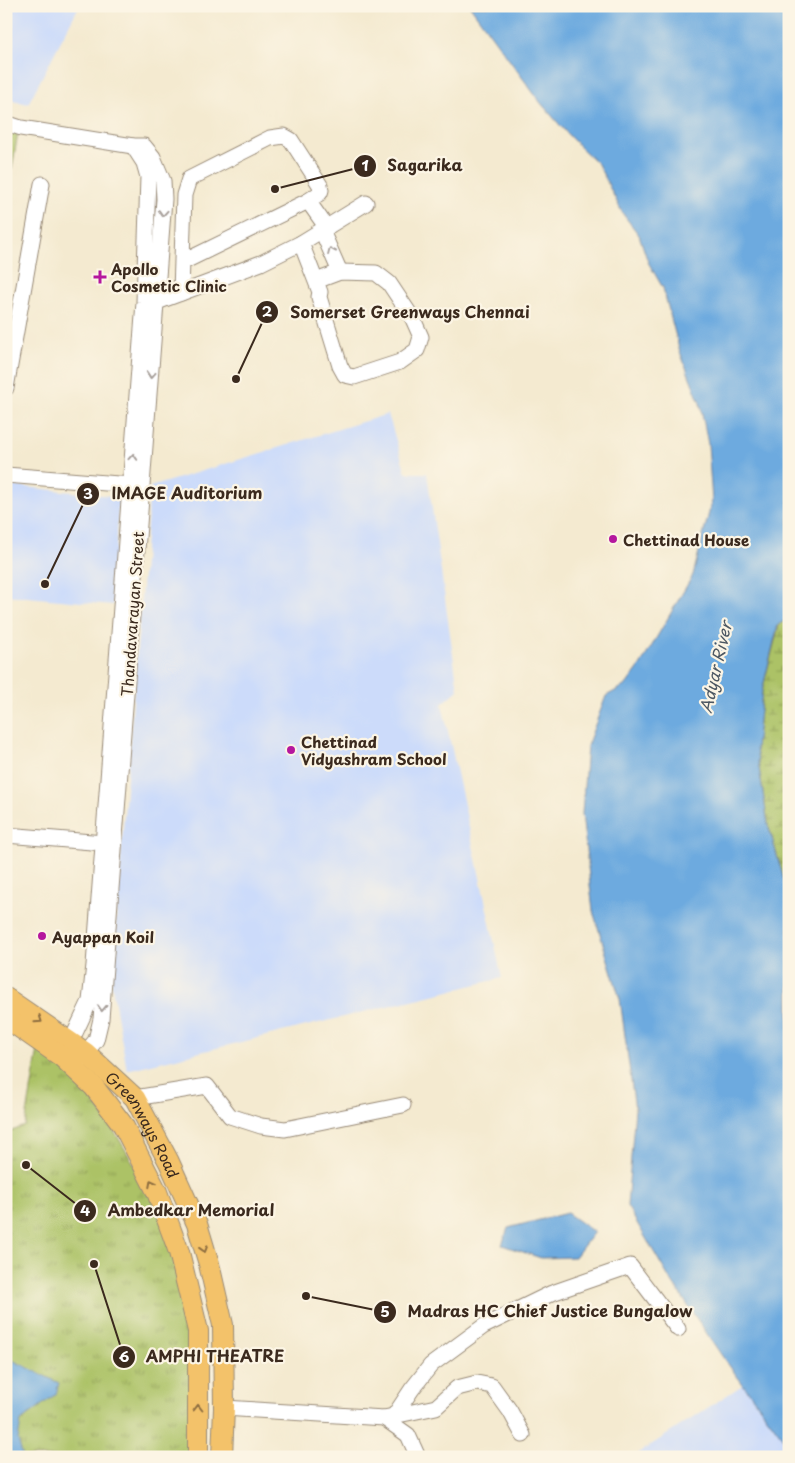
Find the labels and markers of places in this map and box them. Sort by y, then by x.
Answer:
callout: Sagarika [353,150,473,181]
place label: Apollo Cosmetic Clinic [110,257,227,297]
marker: Apollo Cosmetic Clinic [93,270,107,284]
callout: Somerset Greenways Chennai [255,297,540,328]
callout: IMAGE Auditorium [75,478,274,509]
place label: Chettinad House [623,528,749,551]
marker: Chettinad House [607,533,619,545]
place label: Chettinad Vidyashram School [301,730,446,770]
marker: Chettinad Vidyashram School [285,744,297,756]
place label: Ayappan Koil [52,925,154,948]
marker: Ayappan Koil [36,930,48,942]
callout: Ambedkar Memorial [72,1195,284,1226]
callout: Madras HC Chief Justice Bungalow [372,1296,703,1327]
callout: AMPHI THEATRE [111,1341,294,1372]

